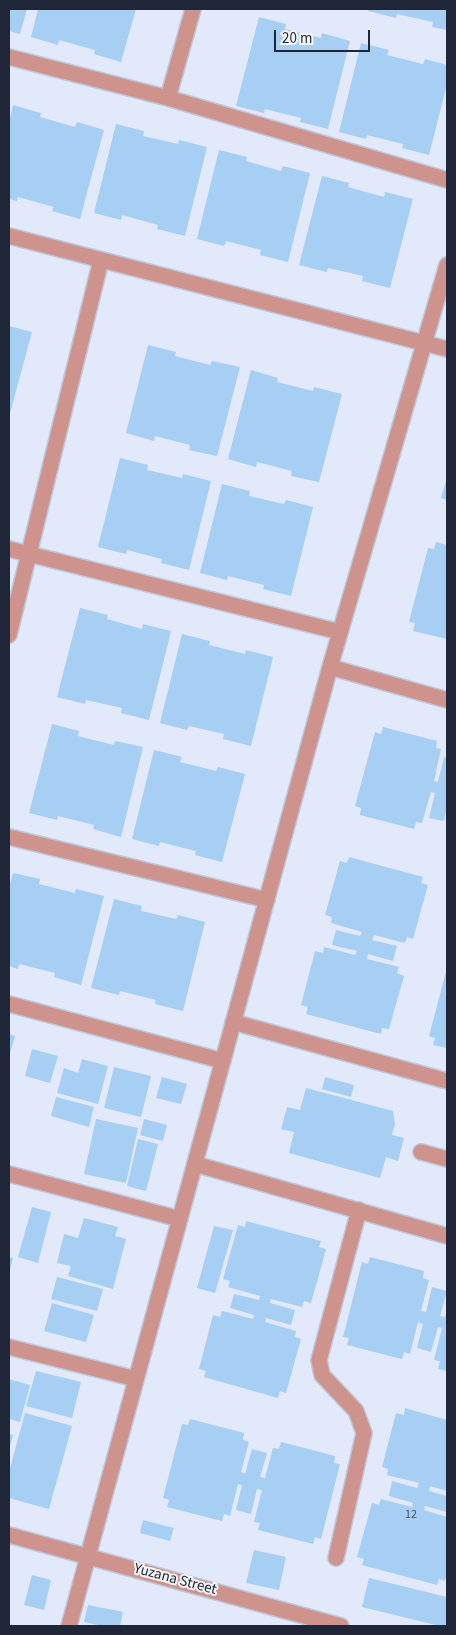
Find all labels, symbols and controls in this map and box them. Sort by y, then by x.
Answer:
scale bar [276,20,372,52]
text: 20 m [282,28,312,49]
house number: 12 [405,1508,417,1522]
street label: Yuzana Street [132,1560,218,1600]

